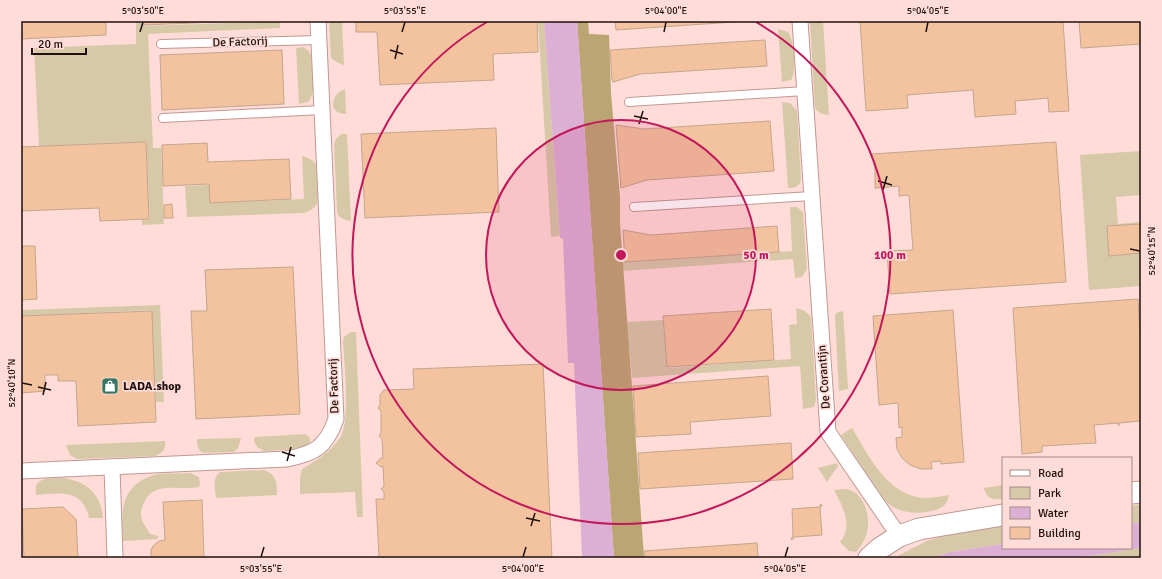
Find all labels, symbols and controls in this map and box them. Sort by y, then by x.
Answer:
text: 5°03'50"E [122,5,164,17]
text: 5°03'55"E [384,5,426,17]
text: 5°04'00"E [645,5,687,17]
text: 5°04'05"E [907,5,949,17]
scale bar [32,30,86,56]
street label: De Factorij [212,34,268,50]
text: 20 m [38,37,63,52]
text: 52°40'15"N [1146,227,1158,275]
centre of rings [614,248,628,262]
text: 50 m [743,248,769,263]
text: 100 m [874,248,906,263]
street label: De Corantijn [814,344,834,410]
street label: De Factorij [326,358,342,414]
text: 52°40'10"N [6,359,18,407]
shop icon: LADA.shop [100,376,120,396]
place label: LADA.shop [123,379,182,394]
legend [1002,457,1132,549]
text: Road [1038,466,1064,481]
text: Park [1038,486,1061,501]
text: Water [1038,506,1069,521]
text: Building [1038,526,1081,541]
text: 5°03'55"E [240,563,282,575]
text: 5°04'00"E [502,563,544,575]
text: 5°04'05"E [764,563,806,575]

